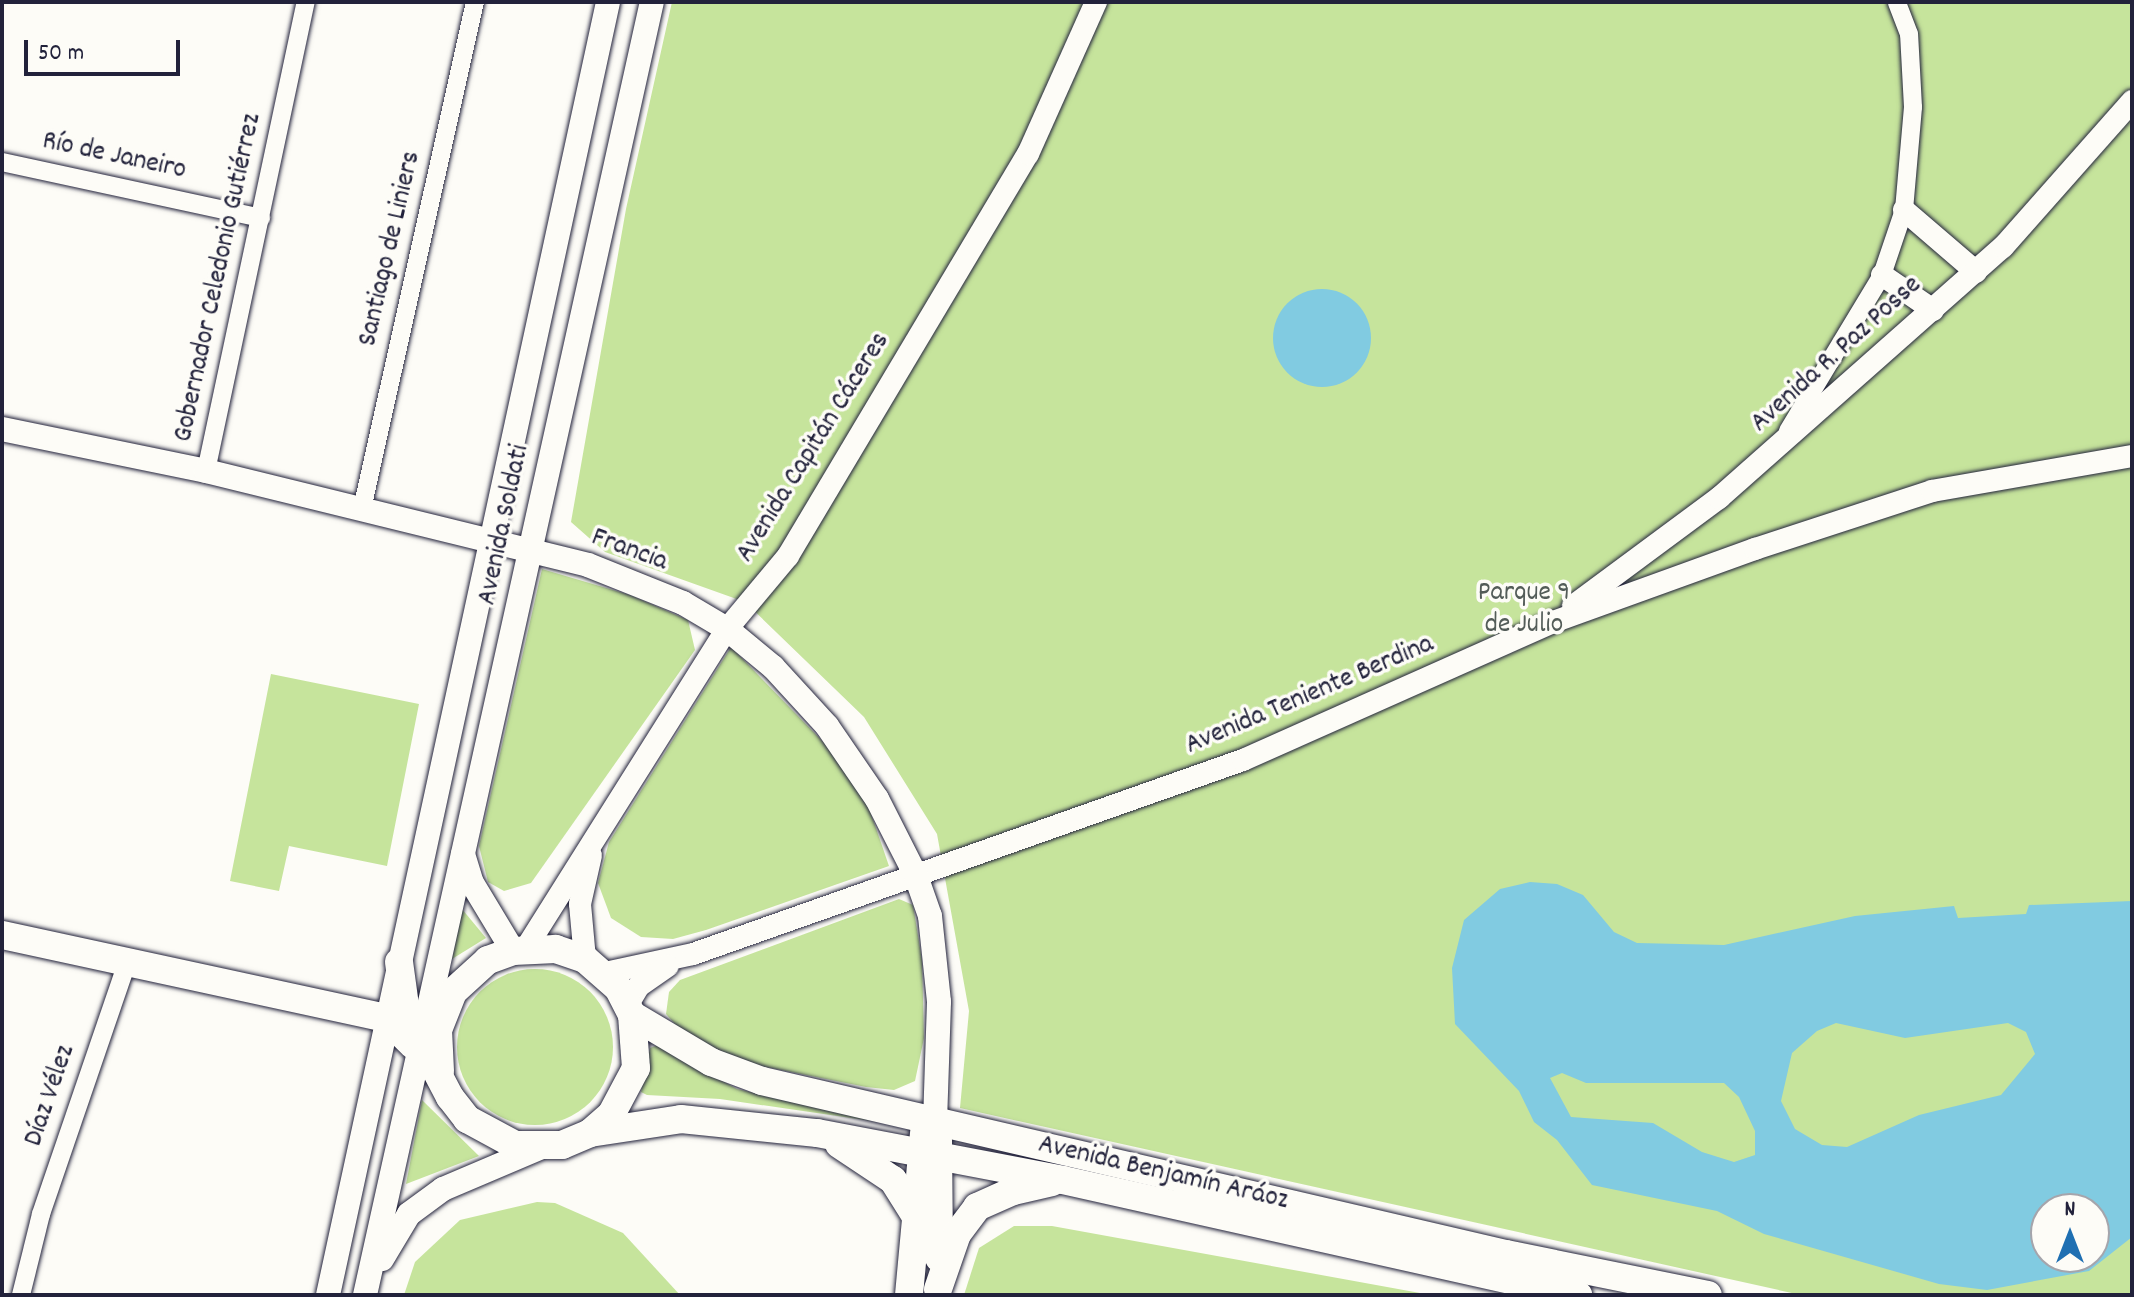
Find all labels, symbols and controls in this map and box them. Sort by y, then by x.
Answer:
scale bar [28,24,184,74]
text: 50 m [38,37,84,71]
street label: Gobernador Celedonio Gutiérrez [168,111,270,445]
street label: Río de Janeiro [39,125,189,189]
street label: Santiago de Liniers [352,148,430,350]
street label: Avenida R. Paz Posse [1745,269,1929,441]
street label: Avenida Capitán Cáceres [730,327,898,569]
street label: Avenida Soldati [472,442,538,608]
street label: Francia [586,522,672,580]
park label: Parque 9 de Julio [1478,577,1570,643]
street label: Avenida Teniente Berdina [1181,629,1439,763]
street label: Díaz Vélez [18,1041,84,1151]
street label: Avenida Benjamín Aráoz [1035,1129,1291,1219]
north arrow [2030,1193,2110,1273]
text: N [2065,1195,2075,1226]

